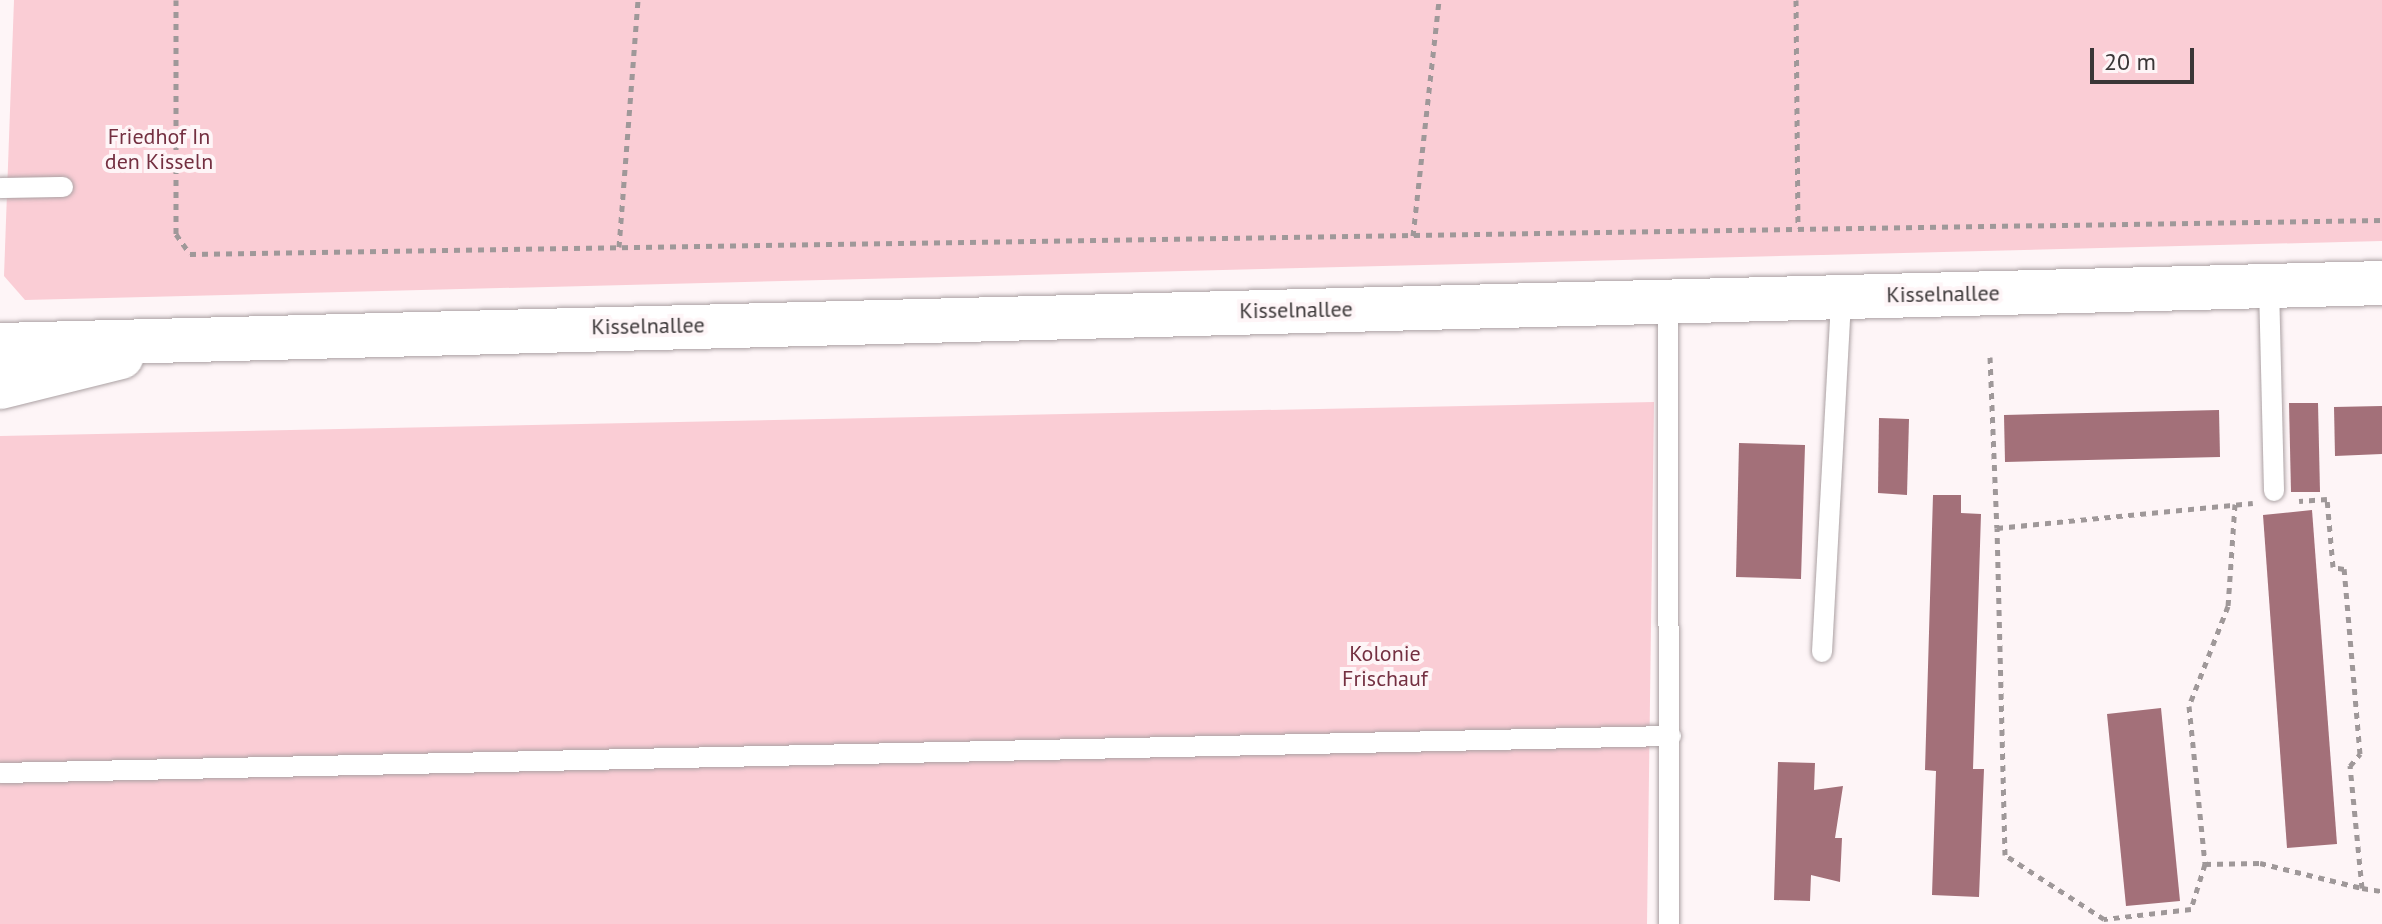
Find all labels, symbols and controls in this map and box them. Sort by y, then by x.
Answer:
scale bar [2094,32,2198,82]
text: 20 m [2104,46,2156,77]
park label: Friedhof In den Kisseln [105,123,213,174]
street label: Kisselnallee [1886,280,2000,308]
street label: Kisselnallee [1239,296,1353,324]
street label: Kisselnallee [591,312,705,340]
park label: Kolonie Frischauf [1342,640,1428,692]

